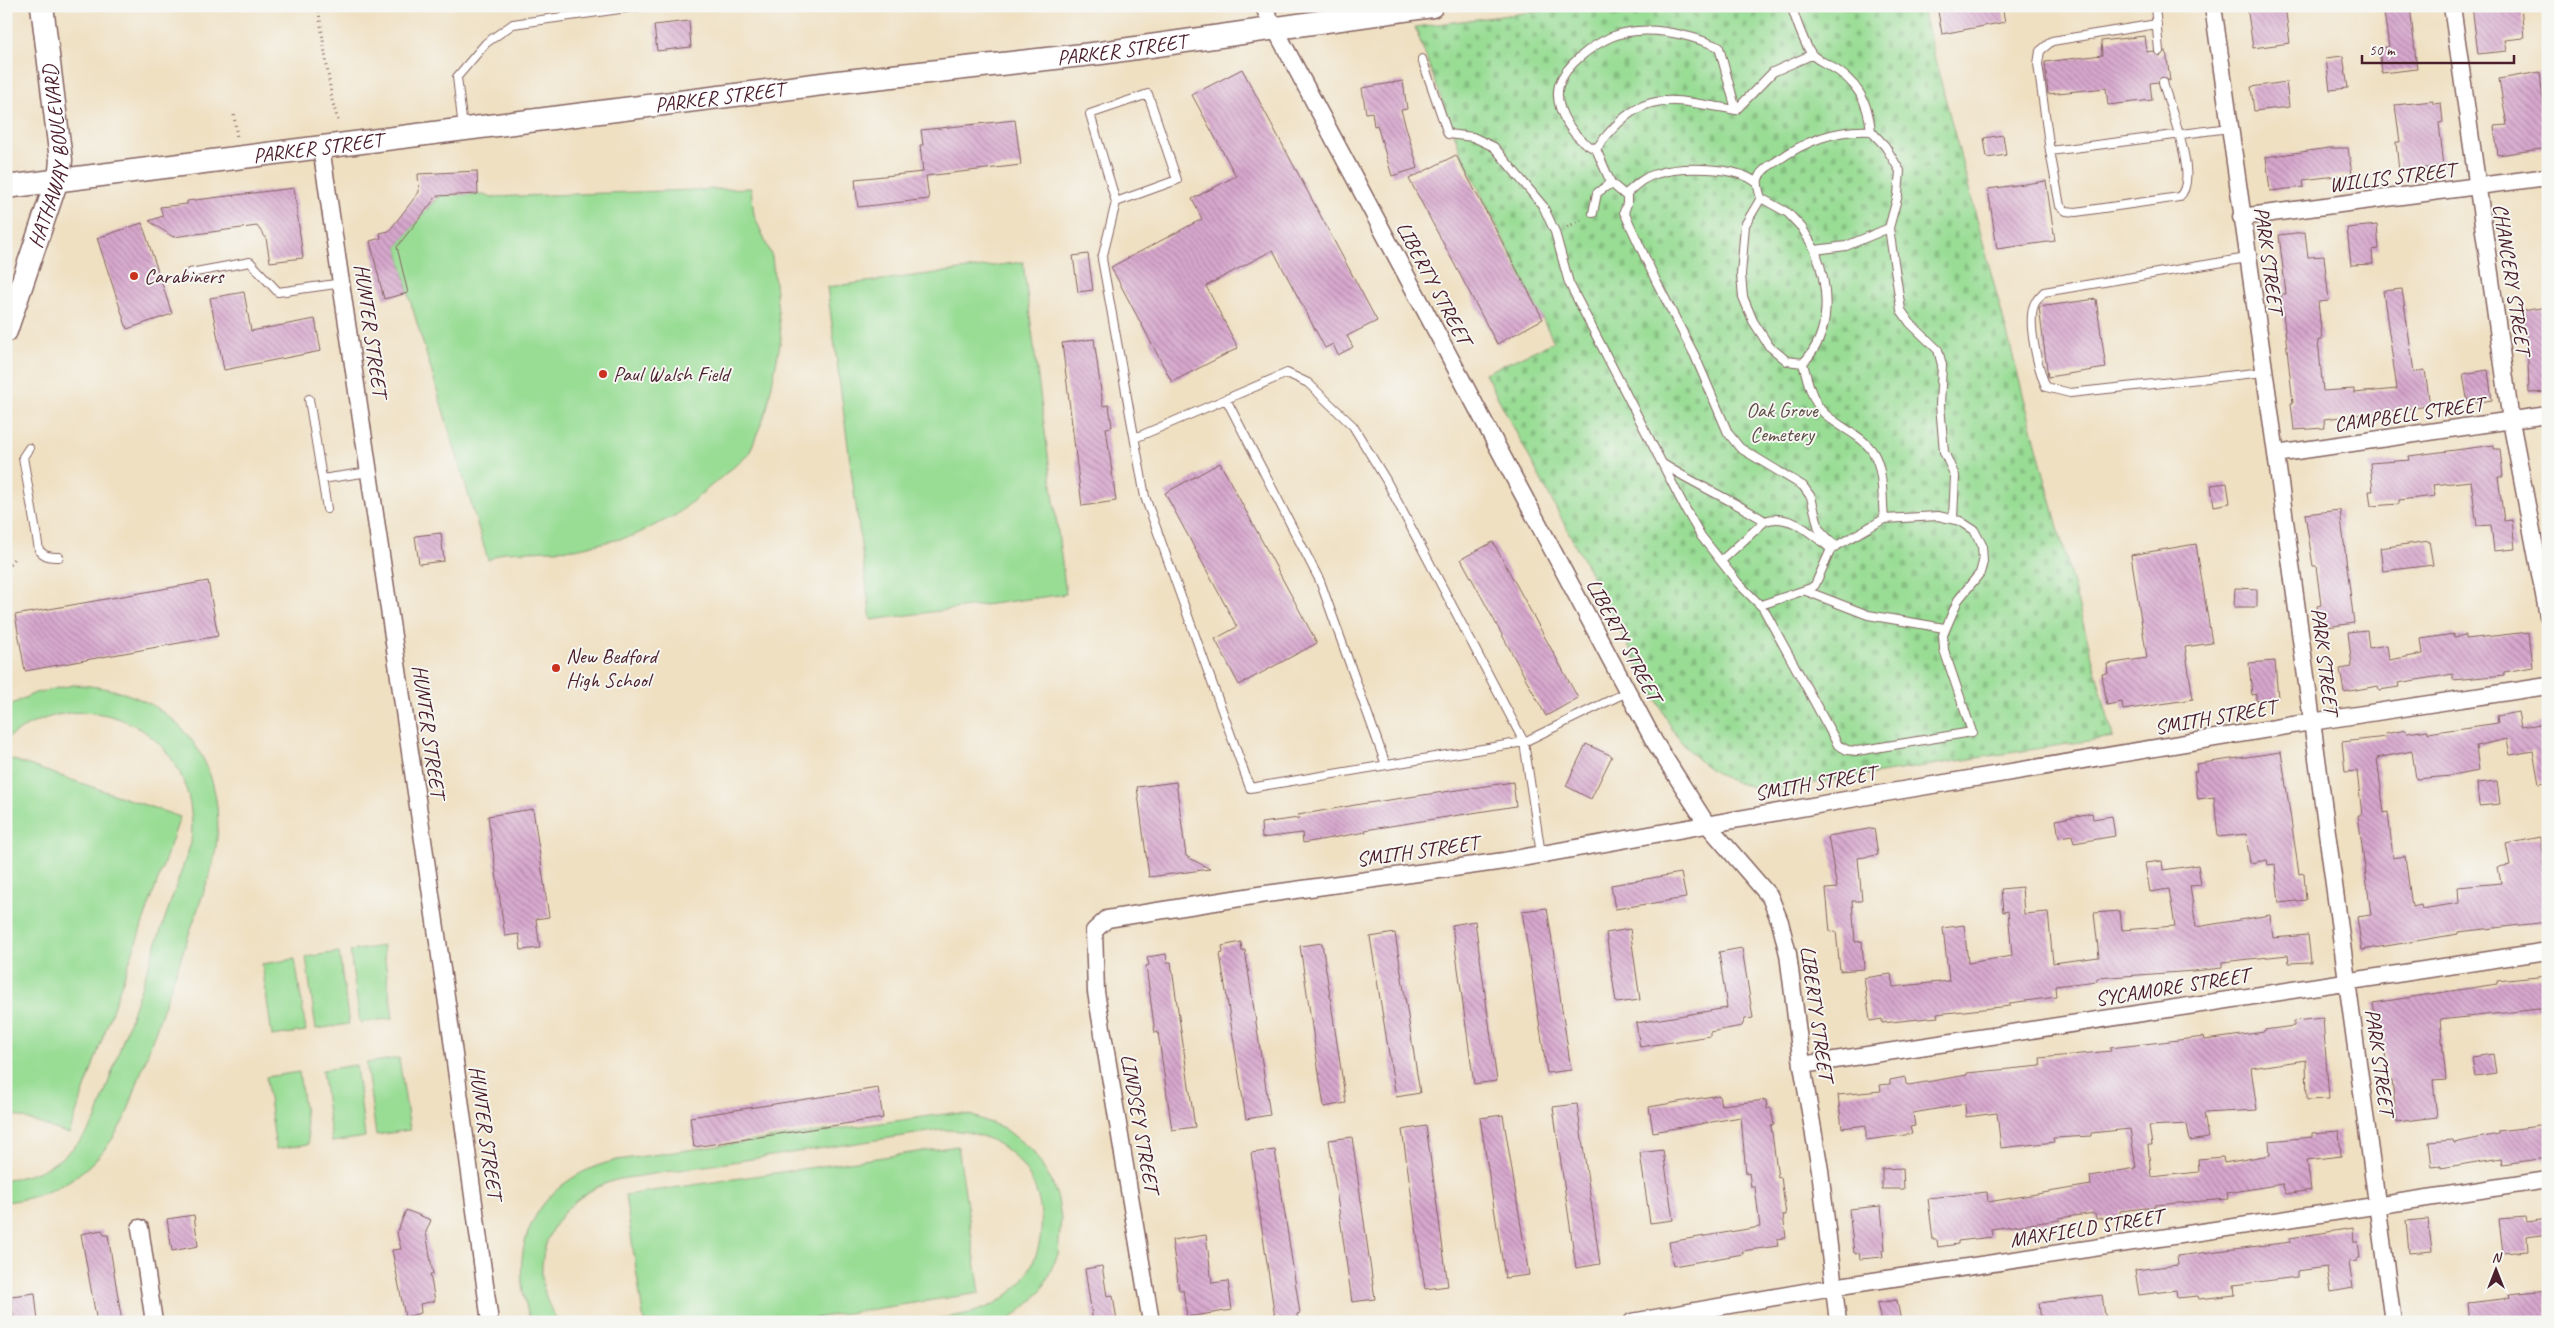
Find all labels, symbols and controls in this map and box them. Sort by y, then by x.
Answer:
street label: PARKER STREET [1056,27,1193,71]
scale bar [2362,32,2514,64]
text: 50 m [2369,41,2396,60]
street label: HATHAWAY BOULEVARD [22,62,74,251]
street label: PARKER STREET [653,75,791,118]
street label: PARKER STREET [251,126,389,169]
street label: WILLIS STREET [2328,156,2462,198]
street label: CHANCERY STREET [2487,202,2537,360]
street label: PARK STREET [2249,205,2290,319]
street label: LIBERTY STREET [1391,217,1480,354]
street label: HUNTER STREET [349,262,394,403]
place label: Carabiners [144,263,225,289]
marker: Carabiners [128,270,140,282]
place label: Paul Walsh Field [613,361,732,387]
marker: Paul Walsh Field [597,368,609,380]
street label: CAMPBELL STREET [2333,390,2490,437]
park label: Oak Grove Cemetery [1746,397,1819,447]
street label: LIBERTY STREET [1581,574,1670,711]
street label: PARK STREET [2306,606,2345,720]
place label: New Bedford High School [566,643,660,693]
marker: New Bedford High School [550,662,562,674]
street label: HUNTER STREET [407,663,452,804]
street label: SMITH STREET [2153,693,2283,740]
street label: SMITH STREET [1753,759,1883,806]
street label: SMITH STREET [1355,829,1485,872]
street label: LIBERTY STREET [1795,944,1840,1087]
street label: SYCAMORE STREET [2093,961,2256,1012]
street label: PARK STREET [2360,1007,2401,1121]
street label: LINDSEY STREET [1115,1052,1166,1199]
street label: HUNTER STREET [464,1064,509,1205]
street label: MAXFIELD STREET [2008,1202,2170,1253]
north arrow [2472,1246,2522,1296]
text: N [2492,1249,2503,1266]

